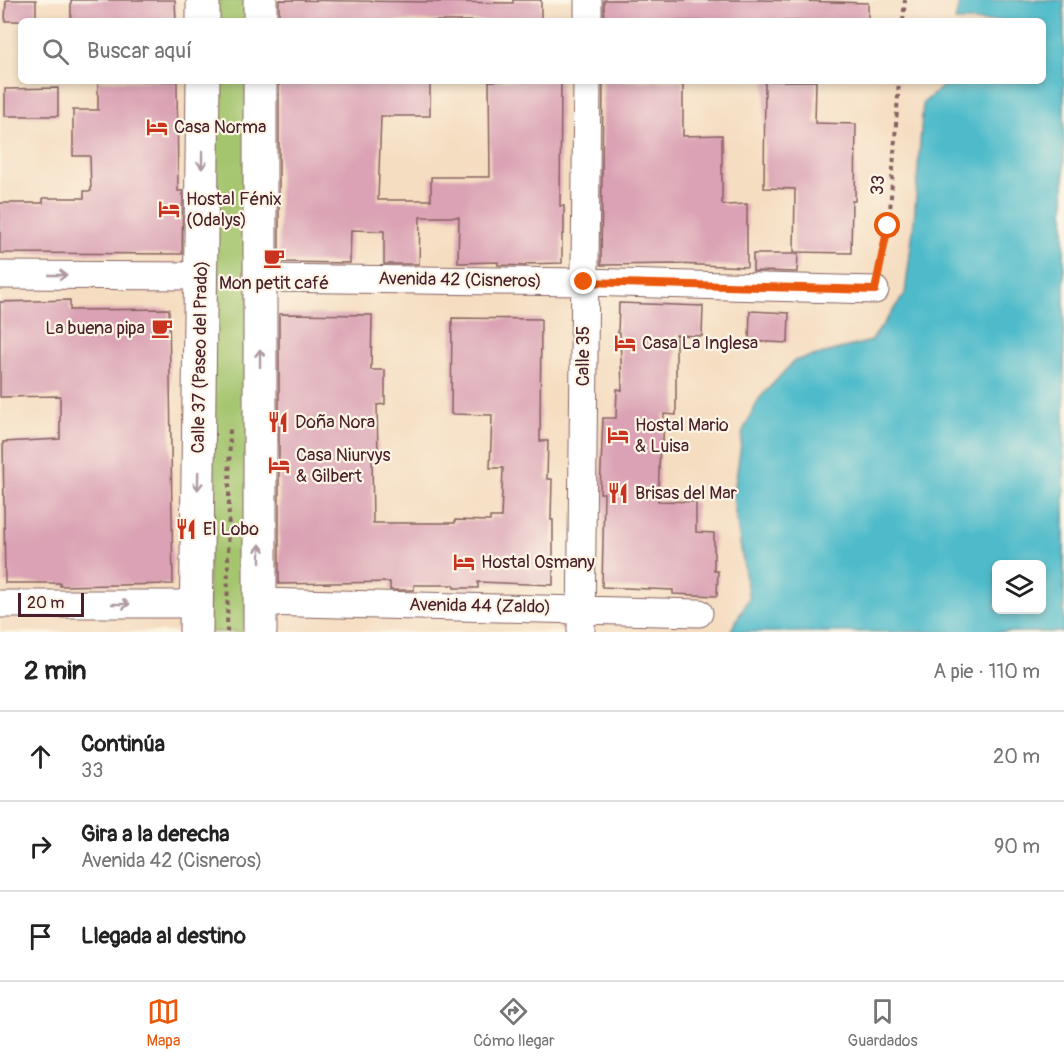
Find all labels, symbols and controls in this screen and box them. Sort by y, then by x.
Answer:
search box [18,18,1046,84]
icon: search [39,35,72,68]
text: Buscar aquí [87,37,192,65]
hotel icon: Casa Norma [145,115,169,139]
place label: Casa Norma [174,116,266,139]
one-way arrow [196,150,208,170]
street label: 33 [866,174,890,196]
place label: Hostal Fénix (Odalys) [186,188,282,232]
hotel icon: Hostal Fénix (Odalys) [157,197,181,221]
route start [874,212,900,238]
cafe icon: Mon petit café [262,246,286,270]
street label: Calle 37 (Paseo del Prado) [187,260,213,454]
street label: Avenida 42 (Cisneros) [378,267,542,293]
route end [570,268,596,294]
one-way arrow [48,269,68,281]
place label: Mon petit café [219,272,329,295]
cafe icon: La buena pipa [150,316,174,340]
place label: La buena pipa [45,317,145,340]
street label: Calle 35 [572,326,595,386]
hotel icon: Casa La Inglesa [613,331,637,355]
place label: Casa La Inglesa [642,332,758,355]
one-way arrow [254,348,266,368]
restaurant icon: Doña Nora [266,410,290,434]
place label: Doña Nora [295,411,375,434]
place label: Hostal Mario & Luisa [635,414,729,458]
hotel icon: Hostal Mario & Luisa [606,423,630,447]
place label: Casa Niurvys & Gilbert [296,444,390,488]
hotel icon: Casa Niurvys & Gilbert [267,453,291,477]
one-way arrow [192,471,204,491]
restaurant icon: Brisas del Mar [606,481,630,505]
place label: Brisas del Mar [635,482,738,505]
restaurant icon: El Lobo [174,517,198,541]
place label: El Lobo [203,518,259,541]
one-way arrow [254,543,266,563]
hotel icon: Hostal Osmany [452,550,476,574]
place label: Hostal Osmany [481,551,595,574]
map controls [992,560,1046,614]
button: layers [992,560,1046,614]
scale bar [18,590,84,618]
text: 20 m [27,593,65,613]
street label: Avenida 44 (Zaldo) [409,593,551,619]
one-way arrow [111,598,131,610]
text: 2 min [24,655,86,687]
text: A pie · 110 m [933,659,1040,684]
text: Continúa [81,730,165,758]
icon: ahead [24,740,57,773]
text: 20 m [993,744,1040,769]
text: 33 [81,758,103,783]
text: Gira a la derecha [81,820,229,848]
icon: right [24,830,57,863]
text: 90 m [994,834,1040,859]
text: Avenida 42 (Cisneros) [81,848,263,873]
icon: arrive [24,920,57,953]
text: Llegada al destino [81,922,246,950]
tab: Mapa [146,995,180,1051]
tab: Cómo llegar [473,995,555,1051]
tab: Guardados [848,995,918,1051]

